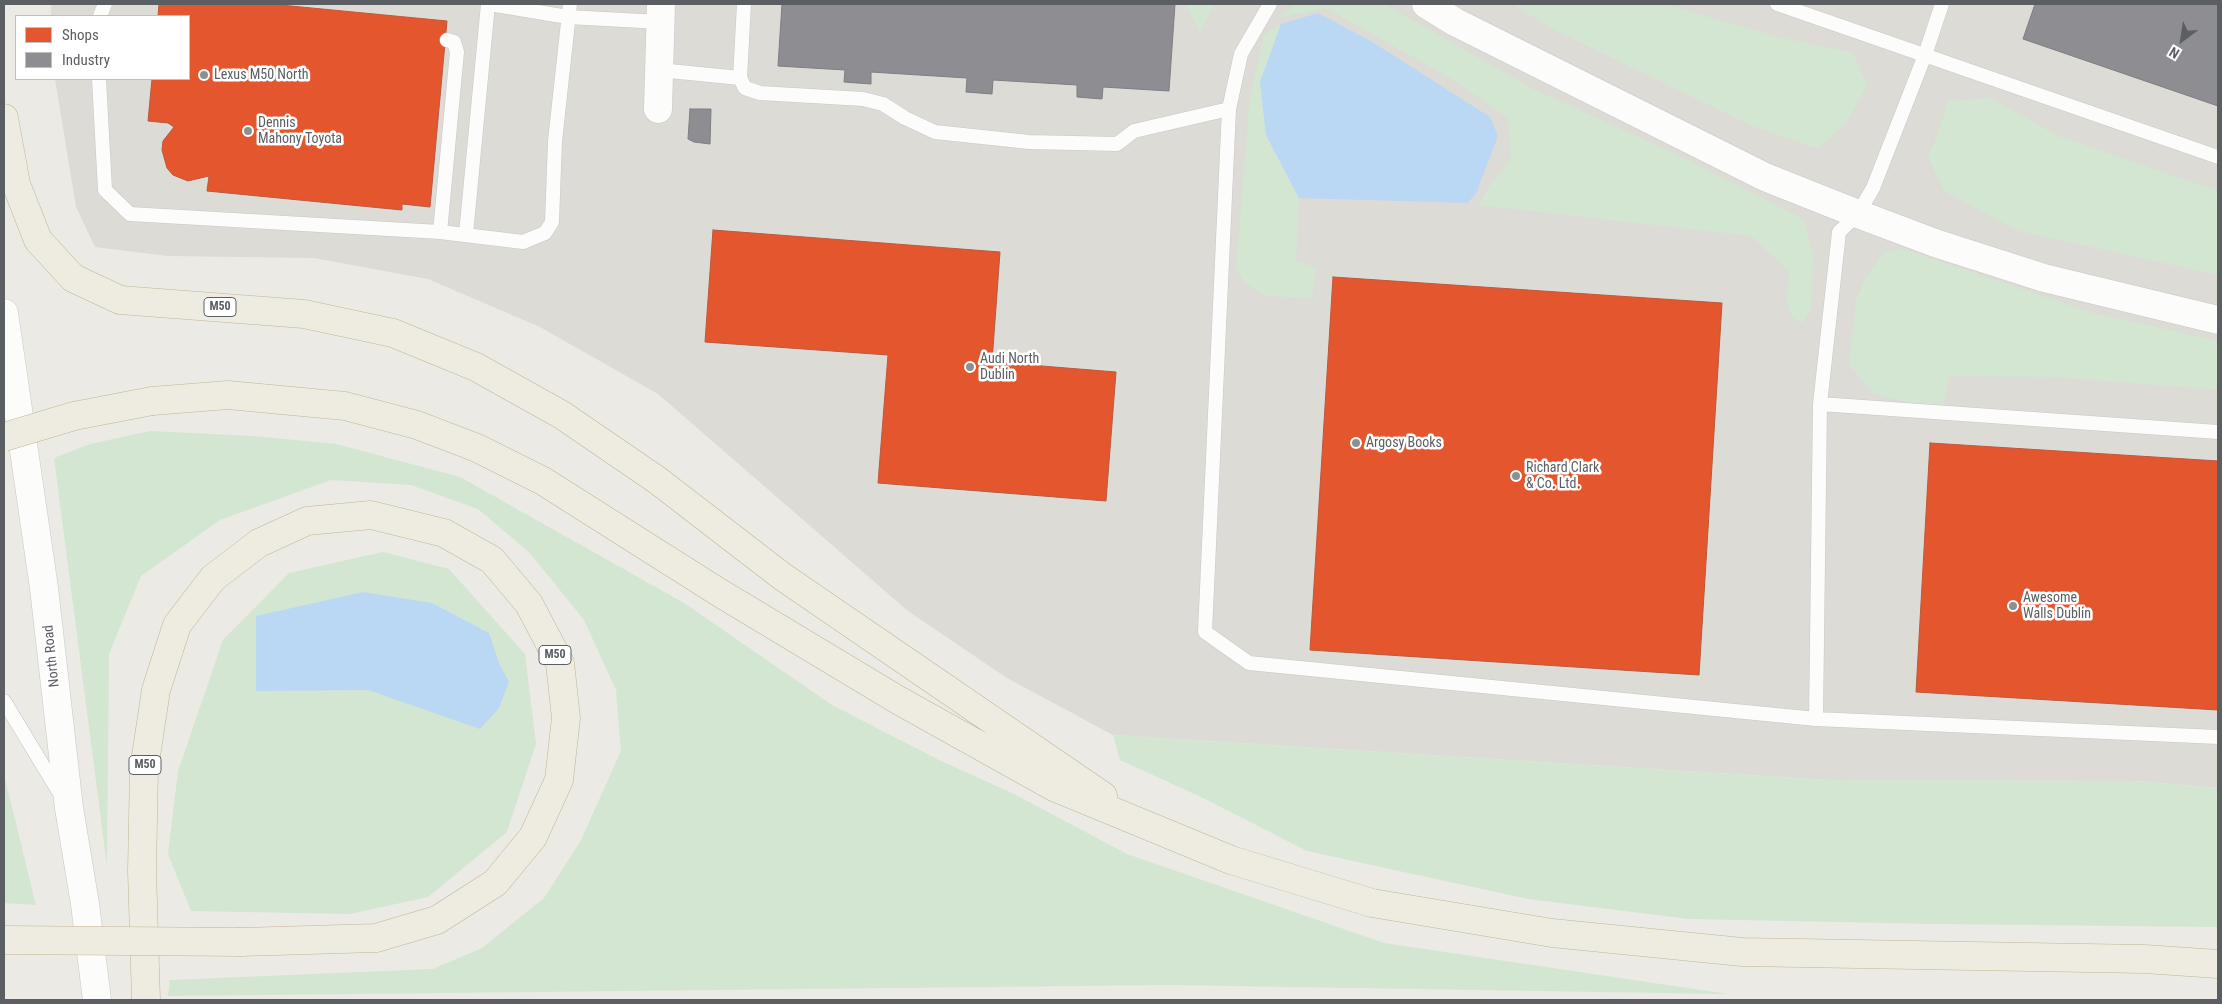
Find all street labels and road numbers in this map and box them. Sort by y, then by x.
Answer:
road number: M50 [204,298,236,316]
street label: North Road [40,624,64,688]
road number: M50 [539,646,571,664]
road number: M50 [129,756,161,774]

